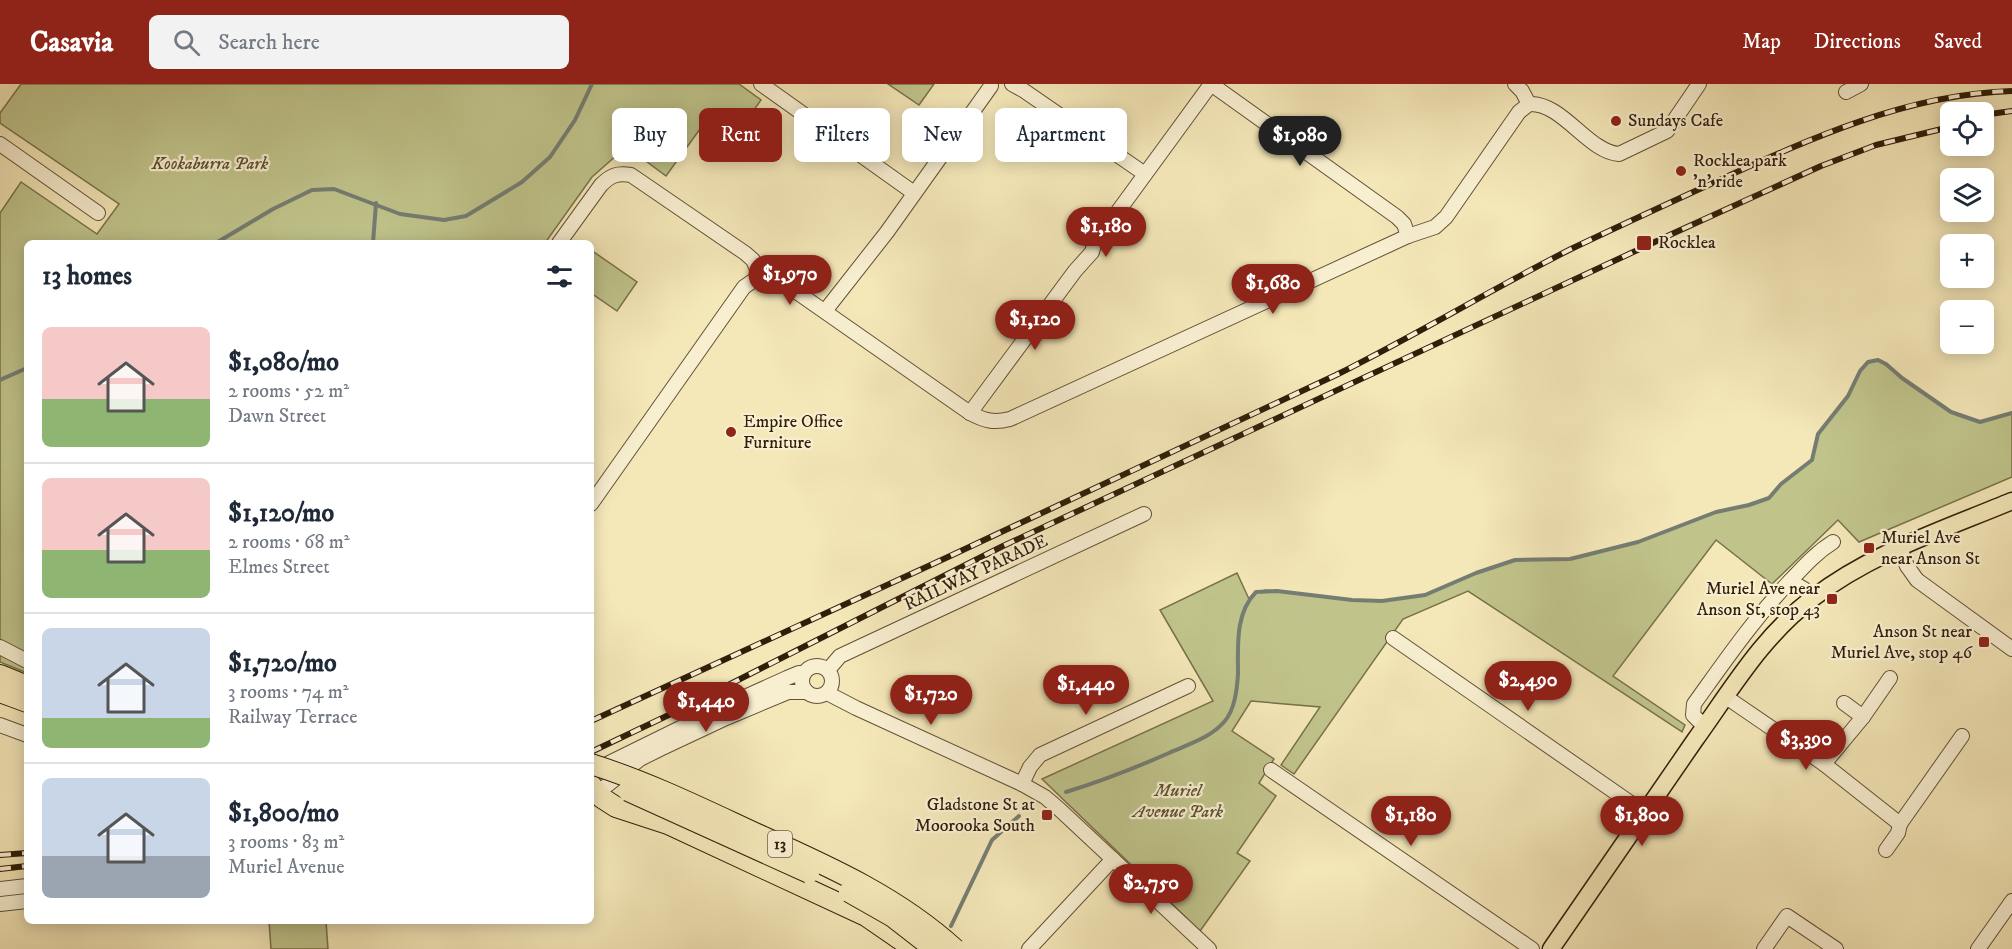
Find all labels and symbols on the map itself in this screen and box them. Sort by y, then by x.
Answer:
place label: Sundays Cafe [1628,110,1723,132]
marker: Sundays Cafe [1609,114,1623,128]
pin: $1,080 [1251,116,1349,167]
place label: Rocklea park 'n' ride [1693,150,1787,193]
park label: Kookaburra Park [151,153,269,175]
marker: Rocklea park 'n' ride [1674,164,1688,178]
pin: $1,180 [1057,207,1155,258]
place label: Rocklea [1658,232,1716,254]
marker: Rocklea [1635,234,1653,252]
pin: $1,970 [741,255,839,306]
pin: $1,680 [1224,264,1322,315]
pin: $1,120 [986,300,1084,351]
place label: Empire Office Furniture [743,411,843,454]
marker: Empire Office Furniture [724,425,738,439]
place label: Muriel Ave near Anson St [1881,527,1980,570]
street label: RAILWAY PARADE [901,530,1052,616]
marker: Muriel Ave near Anson St [1862,541,1876,555]
place label: Muriel Ave near Anson St, stop 43 [1697,578,1820,621]
marker: Muriel Ave near Anson St, stop 43 [1825,592,1839,606]
place label: Anson St near Muriel Ave, stop 46 [1831,621,1973,664]
marker: Anson St near Muriel Ave, stop 46 [1977,635,1991,649]
pin: $2,490 [1479,661,1577,712]
pin: $1,440 [1037,665,1135,716]
pin: $1,720 [882,675,980,726]
pin: $1,440 [657,682,755,733]
pin: $3,390 [1757,720,1855,771]
park label: Muriel Avenue Park [1131,780,1224,823]
place label: Gladstone St at Moorooka South [915,794,1036,837]
pin: $1,180 [1362,796,1460,847]
pin: $1,800 [1593,796,1691,847]
marker: Gladstone St at Moorooka South [1040,808,1054,822]
road number: 13 [768,831,792,857]
pin: $2,750 [1102,864,1200,915]

